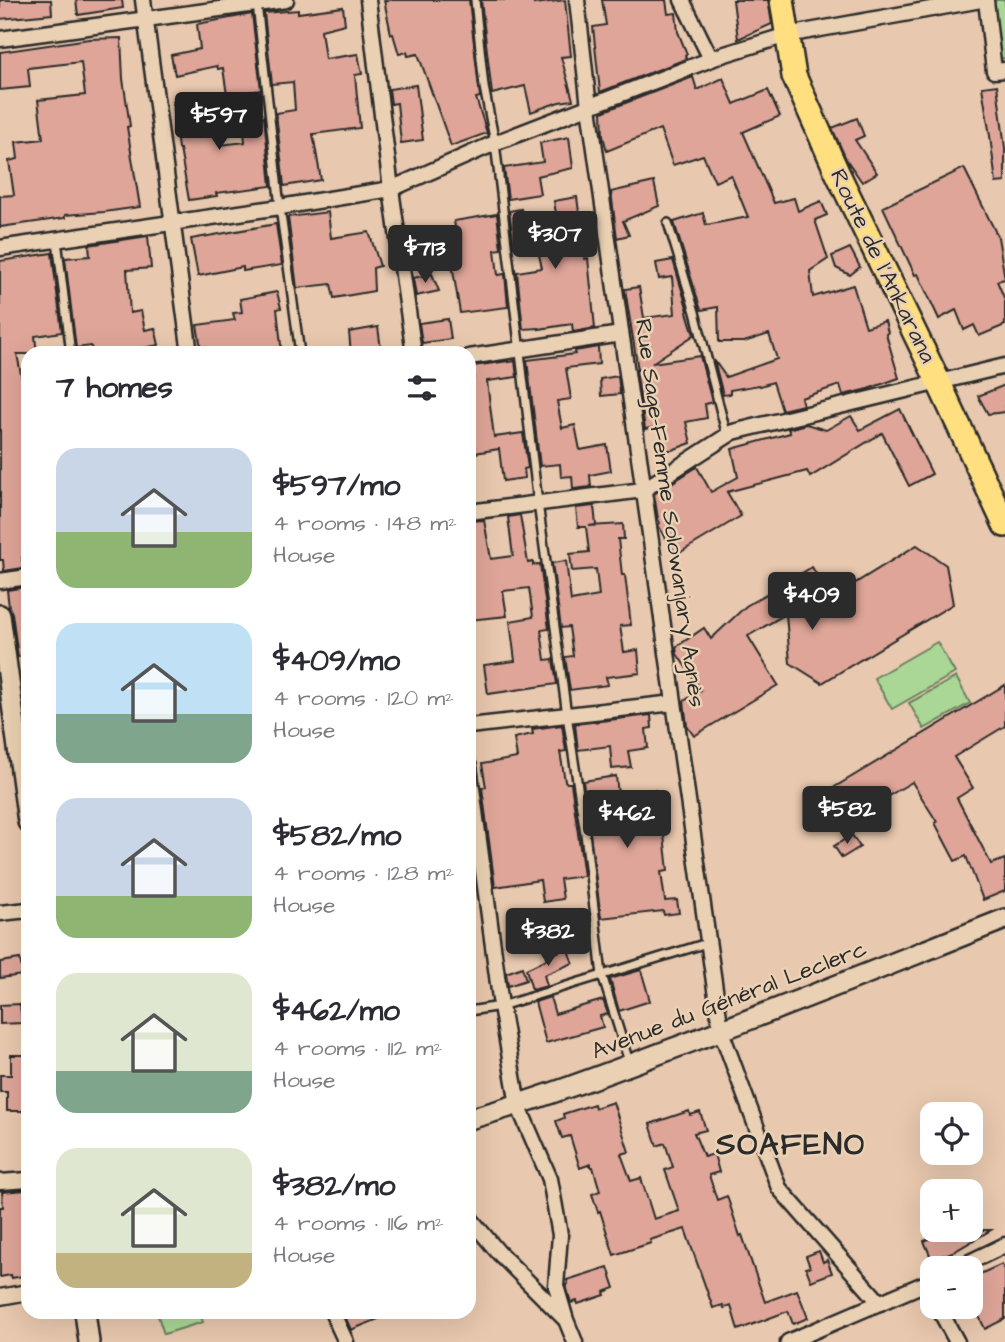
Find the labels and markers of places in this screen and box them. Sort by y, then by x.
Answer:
pin: $597 [178,92,260,152]
pin: $307 [514,212,596,271]
pin: $713 [384,226,466,285]
pin: $409 [771,572,853,632]
pin: $582 [806,786,888,846]
pin: $462 [586,790,668,850]
pin: $382 [507,908,589,968]

